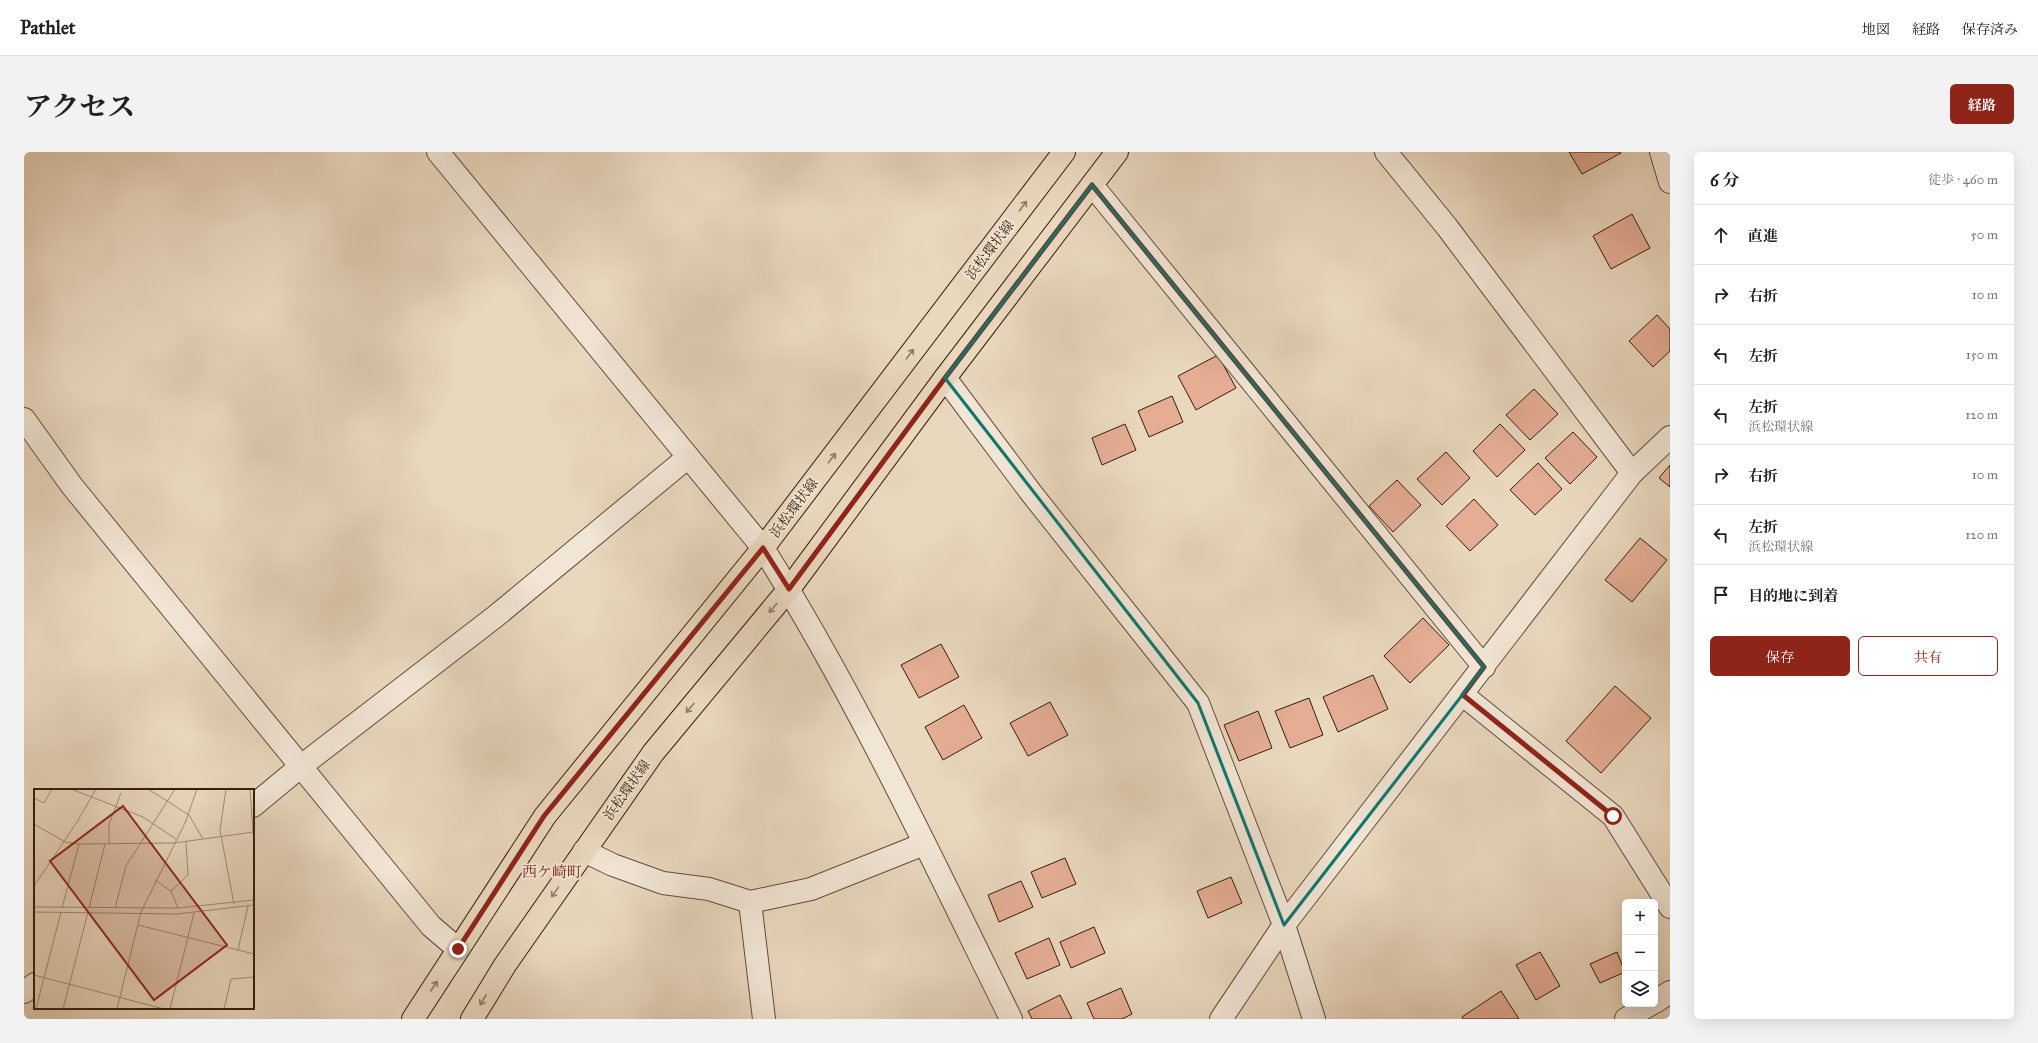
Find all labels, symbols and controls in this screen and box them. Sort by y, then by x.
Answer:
text: Pathlet [20,16,76,39]
text: 地図 [1862,21,1890,38]
text: 経路 [1912,21,1940,38]
text: 保存済み [1962,21,2018,38]
button: 経路 [1950,84,2014,124]
text: アクセス [24,89,135,124]
text: 6 分 [1710,170,1739,191]
text: 徒歩 · 460 m [1928,172,1998,188]
one-way arrow [1018,201,1027,212]
street label: 浜松環状線 [962,217,1018,283]
icon: ahead [1710,224,1732,246]
text: 直進 [1748,227,1778,245]
text: 50 m [1971,227,1998,243]
icon: right [1710,284,1732,306]
text: 右折 [1748,287,1778,305]
text: 10 m [1972,287,1998,303]
icon: left [1710,344,1732,366]
text: 左折 [1748,347,1778,365]
text: 150 m [1966,347,1998,363]
one-way arrow [906,349,915,360]
text: 左折 [1748,398,1778,416]
icon: left [1710,404,1732,426]
text: 120 m [1965,407,1998,423]
text: 浜松環状線 [1748,419,1813,435]
one-way arrow [828,453,836,464]
icon: right [1710,464,1732,486]
text: 右折 [1748,467,1778,485]
text: 10 m [1972,467,1998,483]
street label: 浜松環状線 [766,475,822,541]
text: 左折 [1748,518,1778,536]
icon: left [1710,524,1732,546]
text: 120 m [1965,527,1998,543]
text: 浜松環状線 [1748,539,1813,555]
icon: arrive [1710,584,1732,606]
text: 目的地に到着 [1748,587,1838,605]
one-way arrow [769,603,778,613]
button: 保存 [1710,636,1850,676]
button: 共有 [1858,636,1998,676]
one-way arrow [686,703,695,714]
street label: 浜松環状線 [600,756,654,824]
inset map [34,789,254,1009]
route start [1604,807,1622,825]
district label: 西ケ崎町 [522,863,582,881]
one-way arrow [551,886,559,897]
map controls [1622,899,1658,1007]
button: + [1622,899,1658,935]
button: − [1622,935,1658,971]
route end [449,940,467,958]
button: layers [1622,971,1658,1007]
one-way arrow [430,981,438,992]
one-way arrow [479,994,487,1006]

